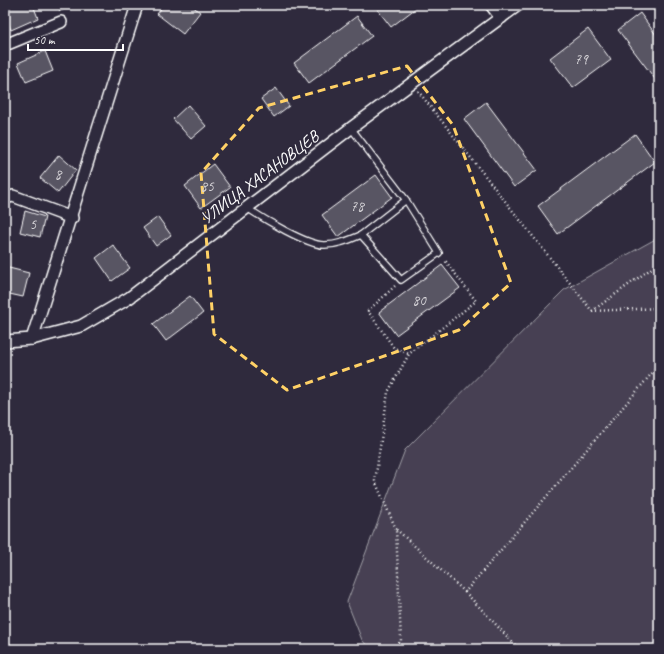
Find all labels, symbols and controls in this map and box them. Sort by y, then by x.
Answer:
scale bar [28,26,123,52]
text: 50 m [34,32,56,48]
house number: 79 [574,50,589,69]
street label: УЛИЦА ХАСАНОВЦЕВ [196,125,324,228]
house number: 8 [55,165,63,184]
house number: 85 [200,177,215,196]
house number: 78 [350,197,365,216]
house number: 5 [30,215,38,234]
house number: 80 [412,291,427,310]

